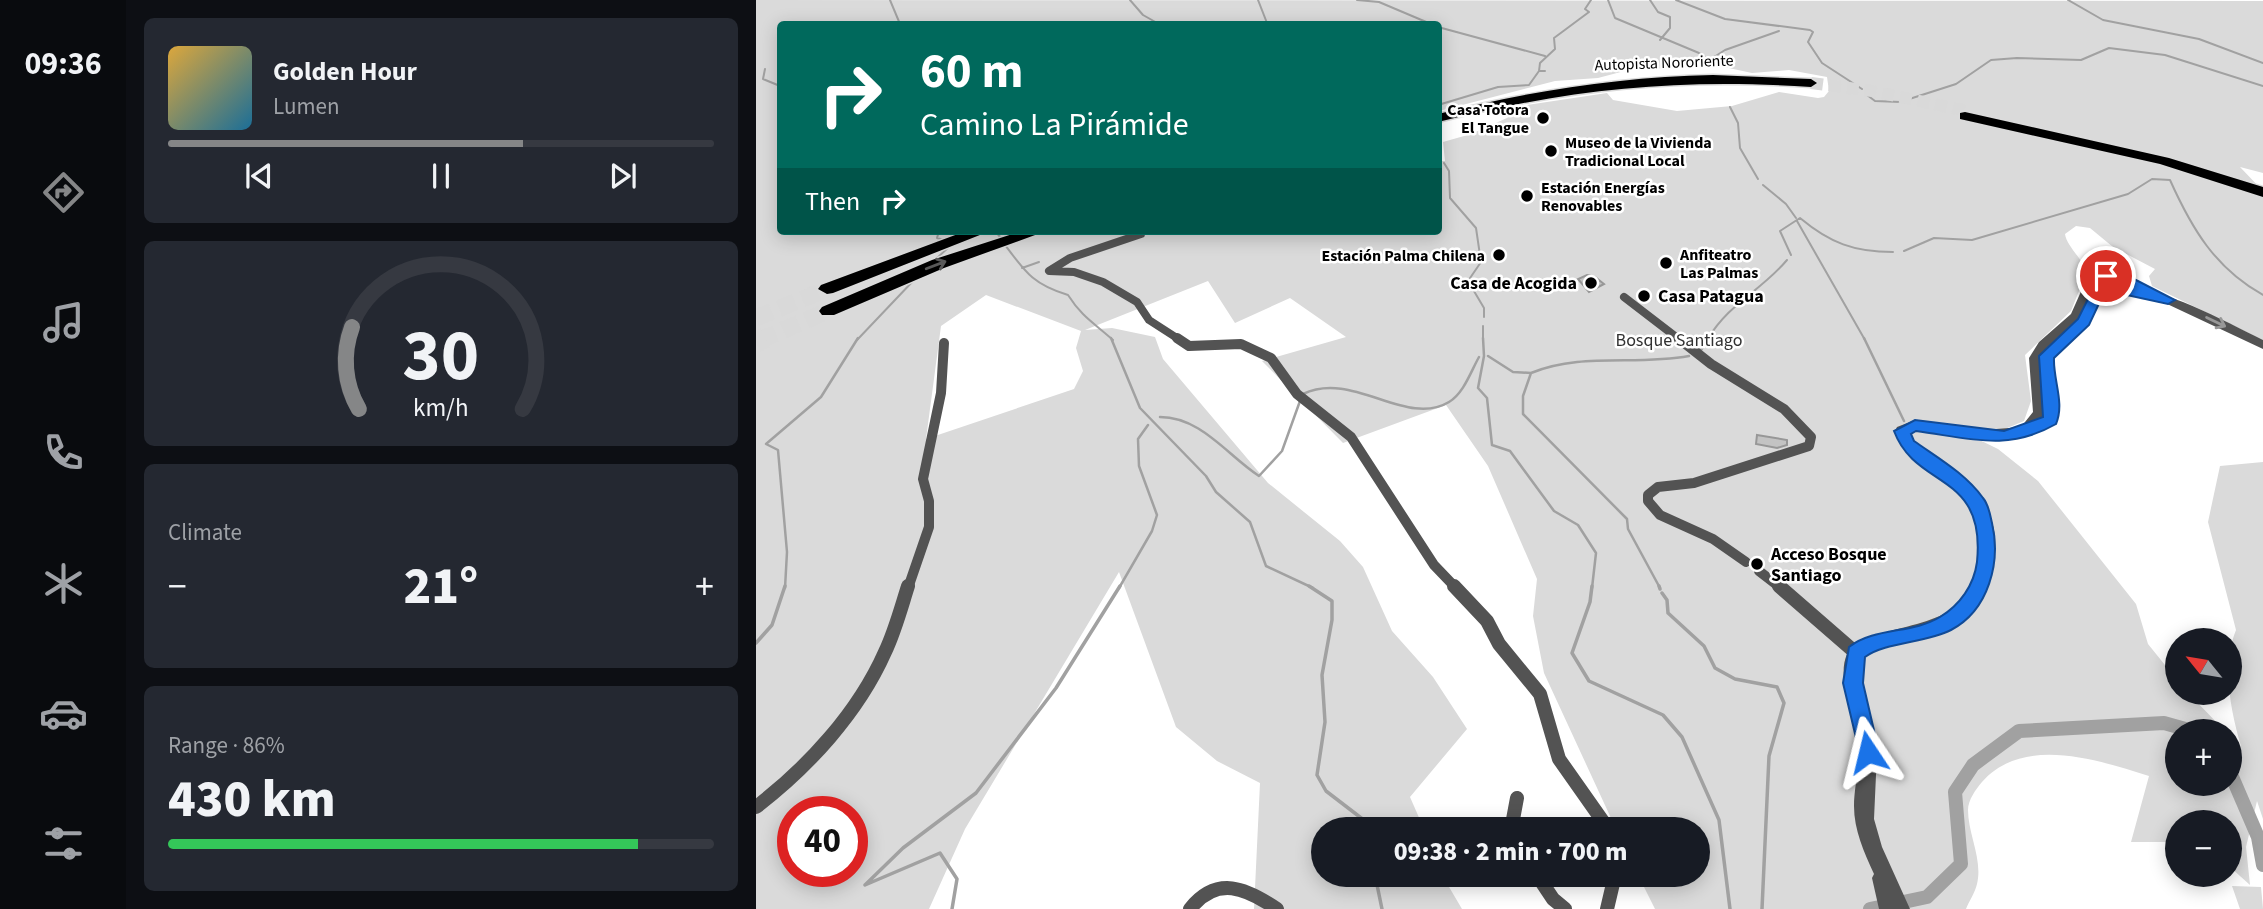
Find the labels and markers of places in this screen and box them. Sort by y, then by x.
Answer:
place label: Casa Totora El Tangue [1447,99,1529,139]
marker: Casa Totora El Tangue [1535,110,1551,126]
place label: Museo de la Vivienda Tradicional Local [1565,132,1712,172]
marker: Museo de la Vivienda Tradicional Local [1543,143,1559,159]
place label: Estación Energías Renovables [1541,177,1665,217]
marker: Estación Energías Renovables [1519,188,1535,204]
place label: Anfiteatro Las Palmas [1679,244,1758,284]
place label: Estación Palma Chilena [1321,245,1485,267]
pin [2076,246,2136,306]
marker: Estación Palma Chilena [1491,247,1507,263]
marker: Anfiteatro Las Palmas [1658,255,1674,271]
place label: Casa de Acogida [1450,271,1577,296]
marker: Casa de Acogida [1583,275,1599,291]
place label: Casa Patagua [1658,284,1764,309]
marker: Casa Patagua [1636,288,1652,304]
place label: Acceso Bosque Santiago [1770,542,1887,588]
marker: Acceso Bosque Santiago [1749,556,1765,572]

